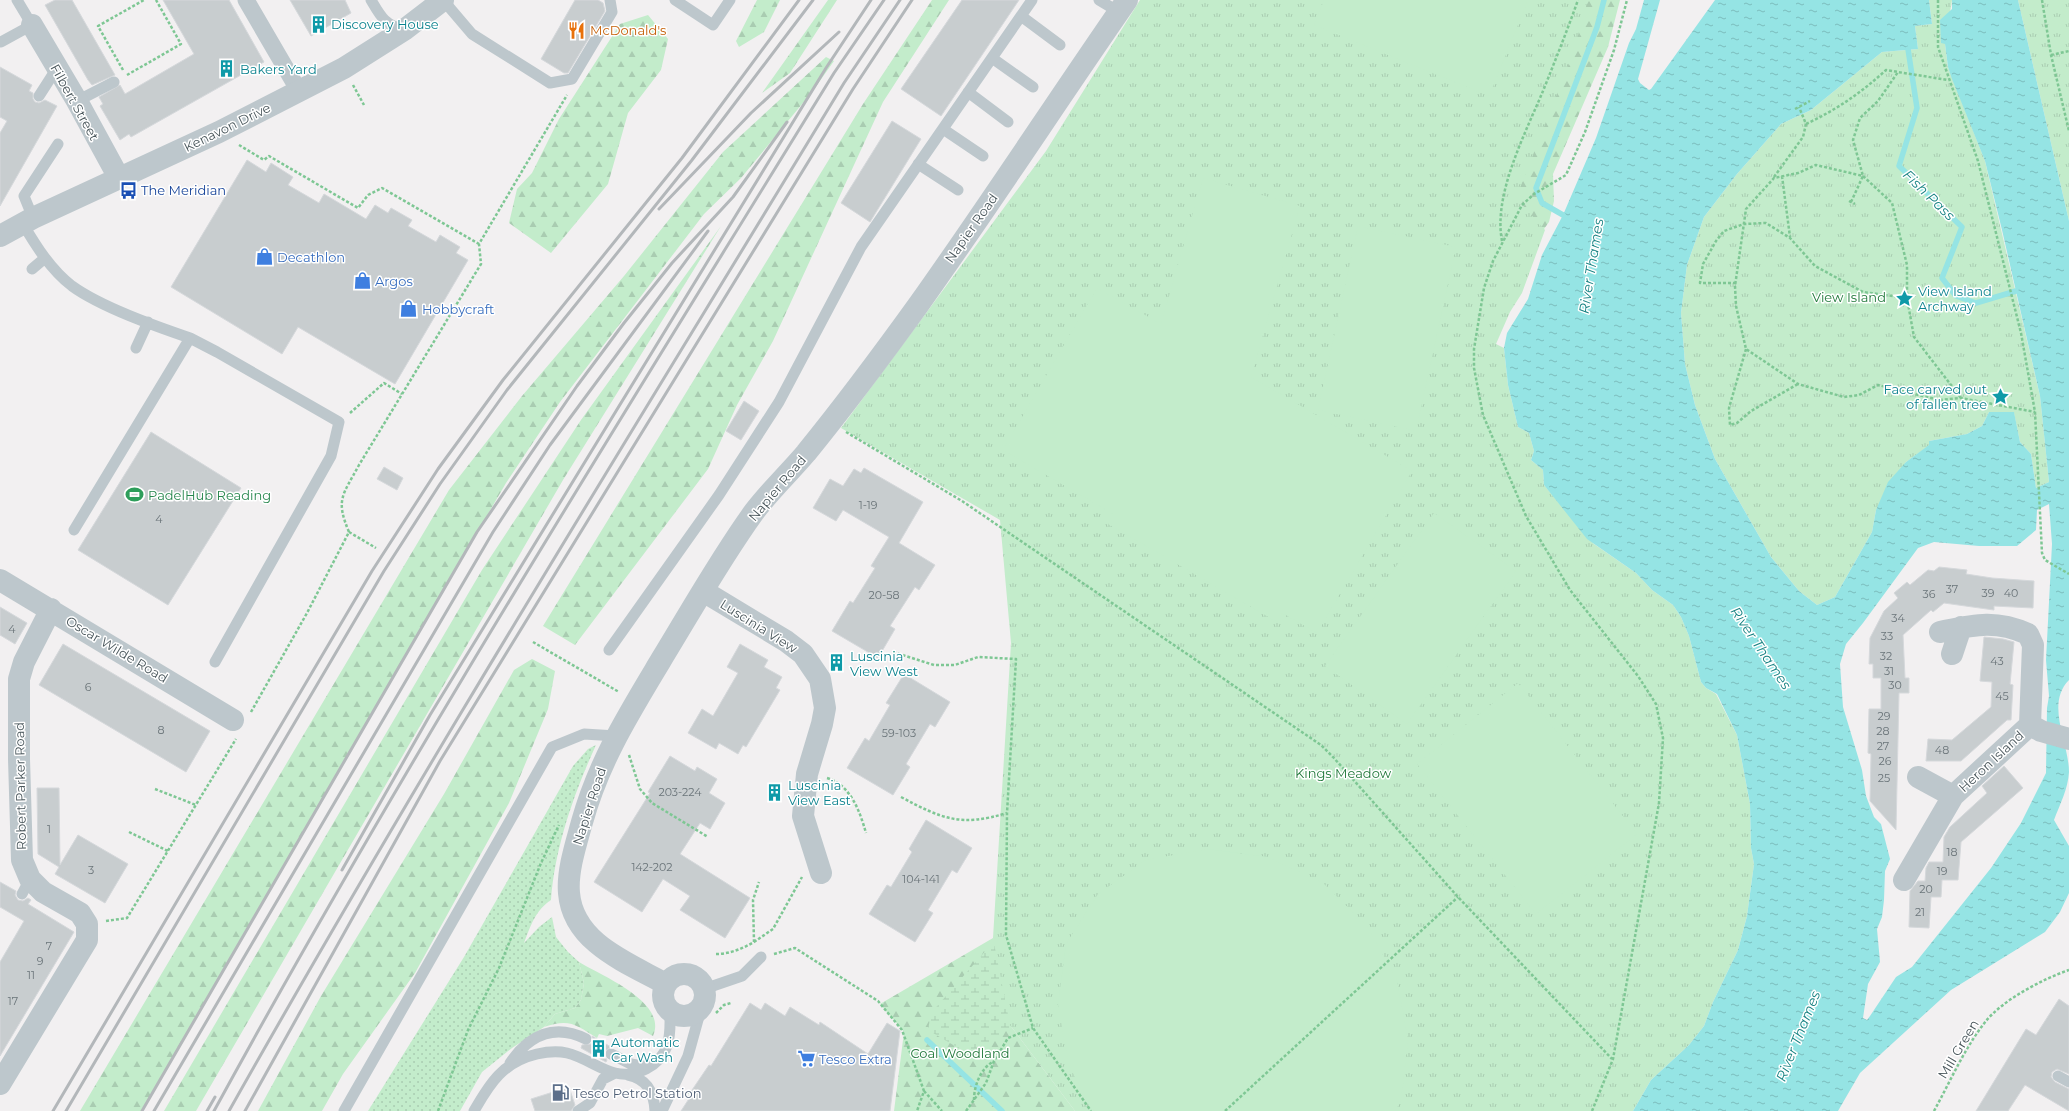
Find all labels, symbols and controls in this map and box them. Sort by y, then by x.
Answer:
building icon: Discovery House [308,14,328,34]
place label: Discovery House [331,16,439,32]
restaurant icon: McDonald's [567,20,587,40]
place label: McDonald's [590,22,666,38]
building icon: Bakers Yard [217,59,237,79]
street label: Filbert Street [47,61,103,143]
place label: Bakers Yard [240,61,317,77]
street label: Kenavon Drive [181,99,273,155]
water label: Fish Pass [1899,166,1959,224]
bus stop icon: The Meridian [118,180,138,200]
place label: The Meridian [141,182,226,198]
street label: Napier Road [941,190,1001,266]
water label: River Thames [1575,217,1607,315]
shop icon: Decathlon [254,247,274,267]
place label: Decathlon [277,249,345,265]
shop icon: Argos [352,271,372,291]
place label: Argos [375,273,413,289]
place label: View Island Archway [1918,283,1992,314]
place icon: View Island Archway [1895,288,1915,308]
park label: View Island [1812,289,1886,305]
shop icon: Hobbycraft [399,299,419,319]
place label: Hobbycraft [422,301,494,317]
place label: Face carved out of fallen tree [1883,381,1987,412]
place icon: Face carved out of fallen tree [1990,386,2010,406]
street label: Napier Road [745,452,809,524]
sports icon: PadelHub Reading [125,485,145,505]
place label: PadelHub Reading [148,487,271,503]
house number: 1-19 [859,498,878,512]
house number: 4 [155,512,163,526]
house number: 37 [1946,582,1958,596]
house number: 39 [1982,586,1995,600]
house number: 40 [2004,586,2018,600]
house number: 36 [1923,587,1936,601]
house number: 20-58 [868,588,900,602]
street label: Luscinia View [717,596,801,656]
water label: River Thames [1727,603,1795,693]
house number: 34 [1891,611,1905,625]
street label: Oscar Wilde Road [63,612,171,686]
house number: 4 [8,622,16,636]
house number: 33 [1881,629,1893,643]
place label: Luscinia View West [850,648,918,679]
house number: 32 [1880,649,1892,663]
building icon: Luscinia View West [827,653,847,673]
house number: 43 [1990,654,2004,668]
house number: 31 [1884,664,1894,678]
house number: 30 [1888,678,1902,692]
house number: 6 [85,680,92,694]
house number: 45 [1995,689,2009,703]
house number: 29 [1878,709,1891,723]
street label: Robert Parker Road [11,722,29,850]
house number: 8 [157,723,165,737]
house number: 28 [1876,724,1890,738]
house number: 59-103 [882,726,916,740]
street label: Heron Island [1955,727,2027,795]
house number: 27 [1877,739,1889,753]
house number: 48 [1935,743,1949,757]
house number: 26 [1879,754,1892,768]
street label: Napier Road [569,765,609,847]
park label: Kings Meadow [1295,765,1392,781]
house number: 25 [1878,771,1890,785]
place label: Luscinia View East [788,777,851,808]
building icon: Luscinia View East [765,782,785,802]
house number: 203-224 [658,785,702,799]
house number: 1 [47,822,51,836]
house number: 18 [1947,845,1958,859]
house number: 142-202 [631,860,673,874]
house number: 3 [88,863,94,877]
house number: 19 [1937,864,1948,878]
house number: 104-141 [902,872,940,886]
house number: 20 [1919,882,1933,896]
house number: 21 [1915,905,1925,919]
house number: 7 [46,939,52,953]
house number: 9 [37,954,44,968]
house number: 11 [27,968,35,982]
water label: River Thames [1772,988,1824,1084]
house number: 17 [8,994,18,1008]
street label: Mill Green [1934,1017,1982,1081]
place label: Automatic Car Wash [611,1034,680,1065]
building icon: Automatic Car Wash [588,1039,608,1059]
park label: Coal Woodland [910,1045,1010,1061]
supermarket icon: Tesco Extra [796,1049,816,1069]
place label: Tesco Extra [819,1051,892,1067]
fuel station icon: Tesco Petrol Station [550,1083,570,1103]
place label: Tesco Petrol Station [573,1085,702,1101]

